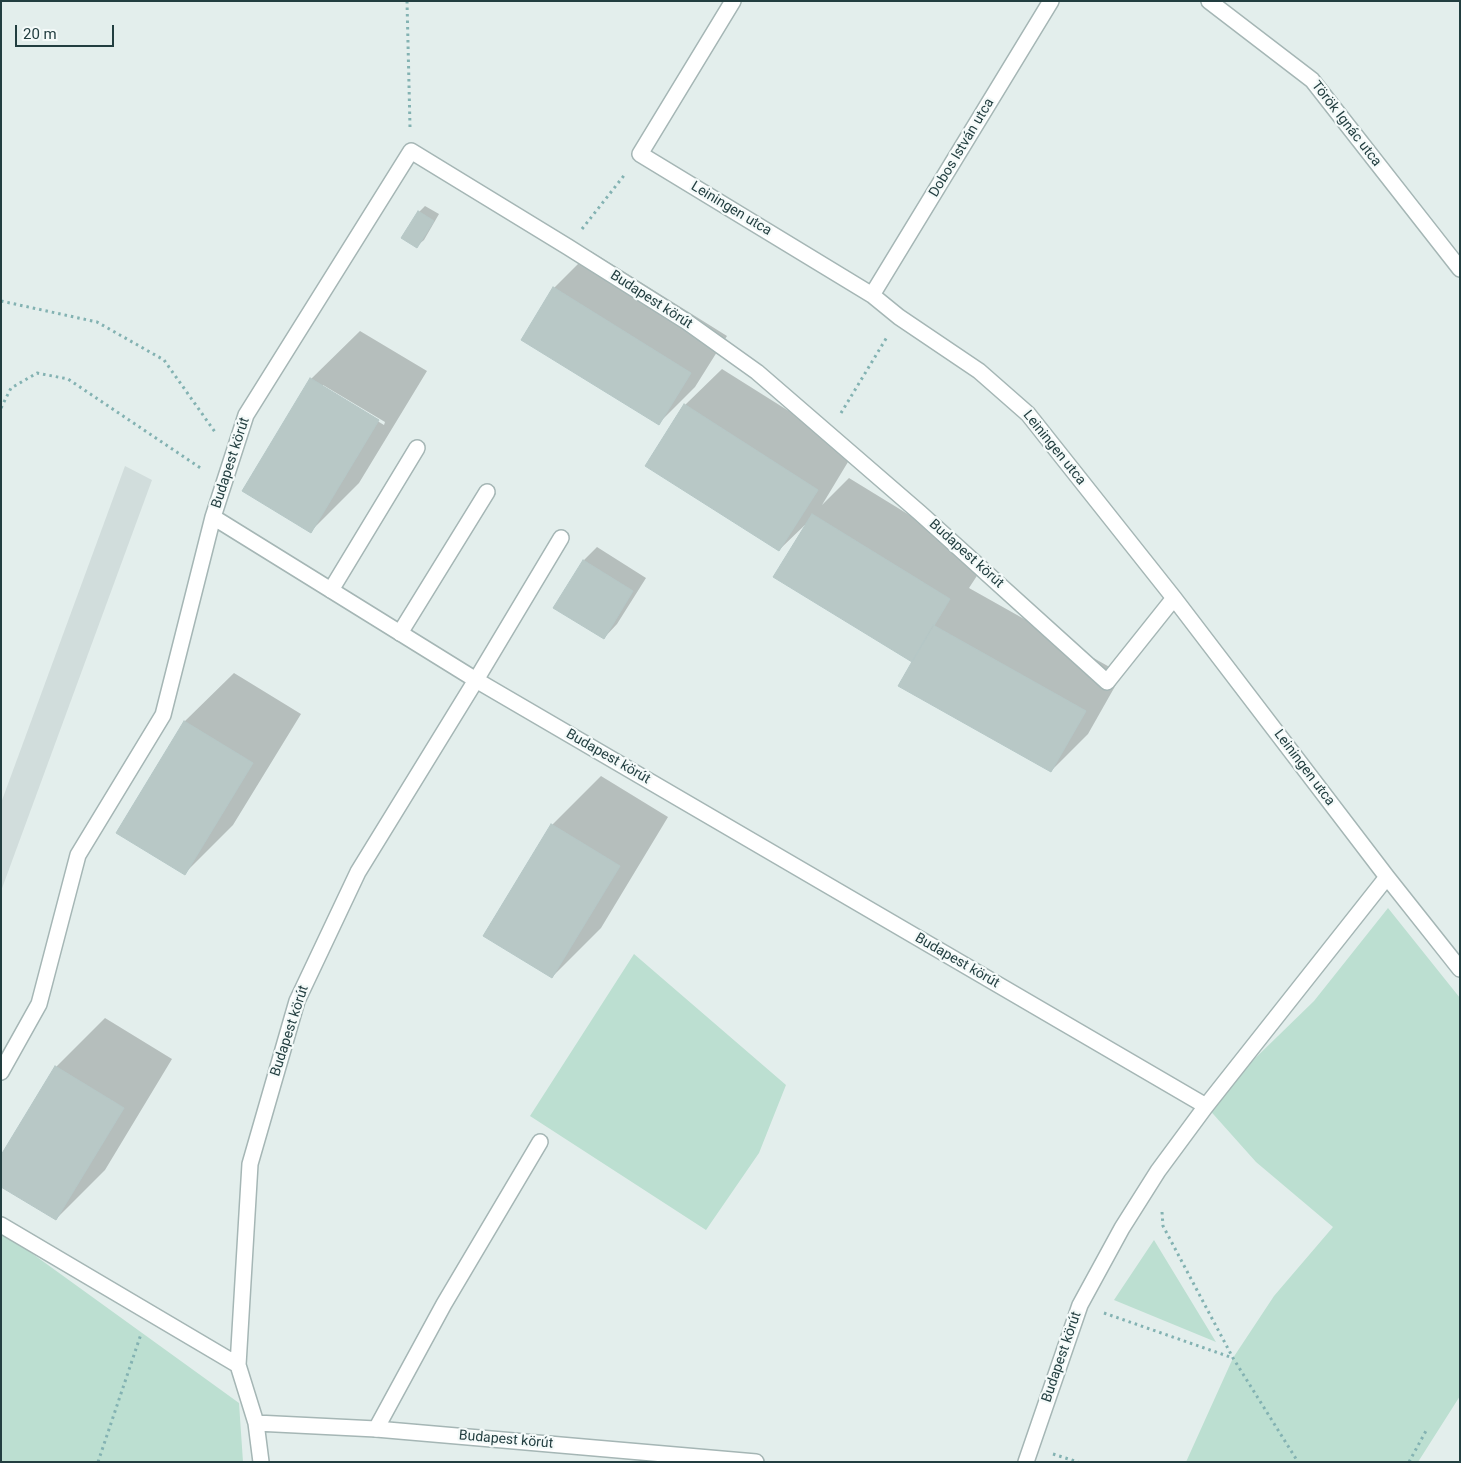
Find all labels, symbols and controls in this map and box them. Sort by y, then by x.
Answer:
scale bar [18,15,116,47]
text: 20 m [23,25,57,43]
street label: Török Ignác utca [1307,78,1385,170]
street label: Dobos István utca [926,96,998,200]
street label: Leiningen utca [688,178,774,240]
street label: Budapest körút [607,267,695,333]
street label: Leiningen utca [1019,407,1089,489]
street label: Budapest körút [208,415,254,511]
street label: Budapest körút [925,516,1007,592]
street label: Budapest körút [563,726,653,788]
street label: Leiningen utca [1270,727,1338,809]
street label: Budapest körút [912,930,1002,992]
street label: Budapest körút [267,983,313,1079]
street label: Budapest körút [1039,1310,1085,1404]
street label: Budapest körút [458,1428,554,1452]

